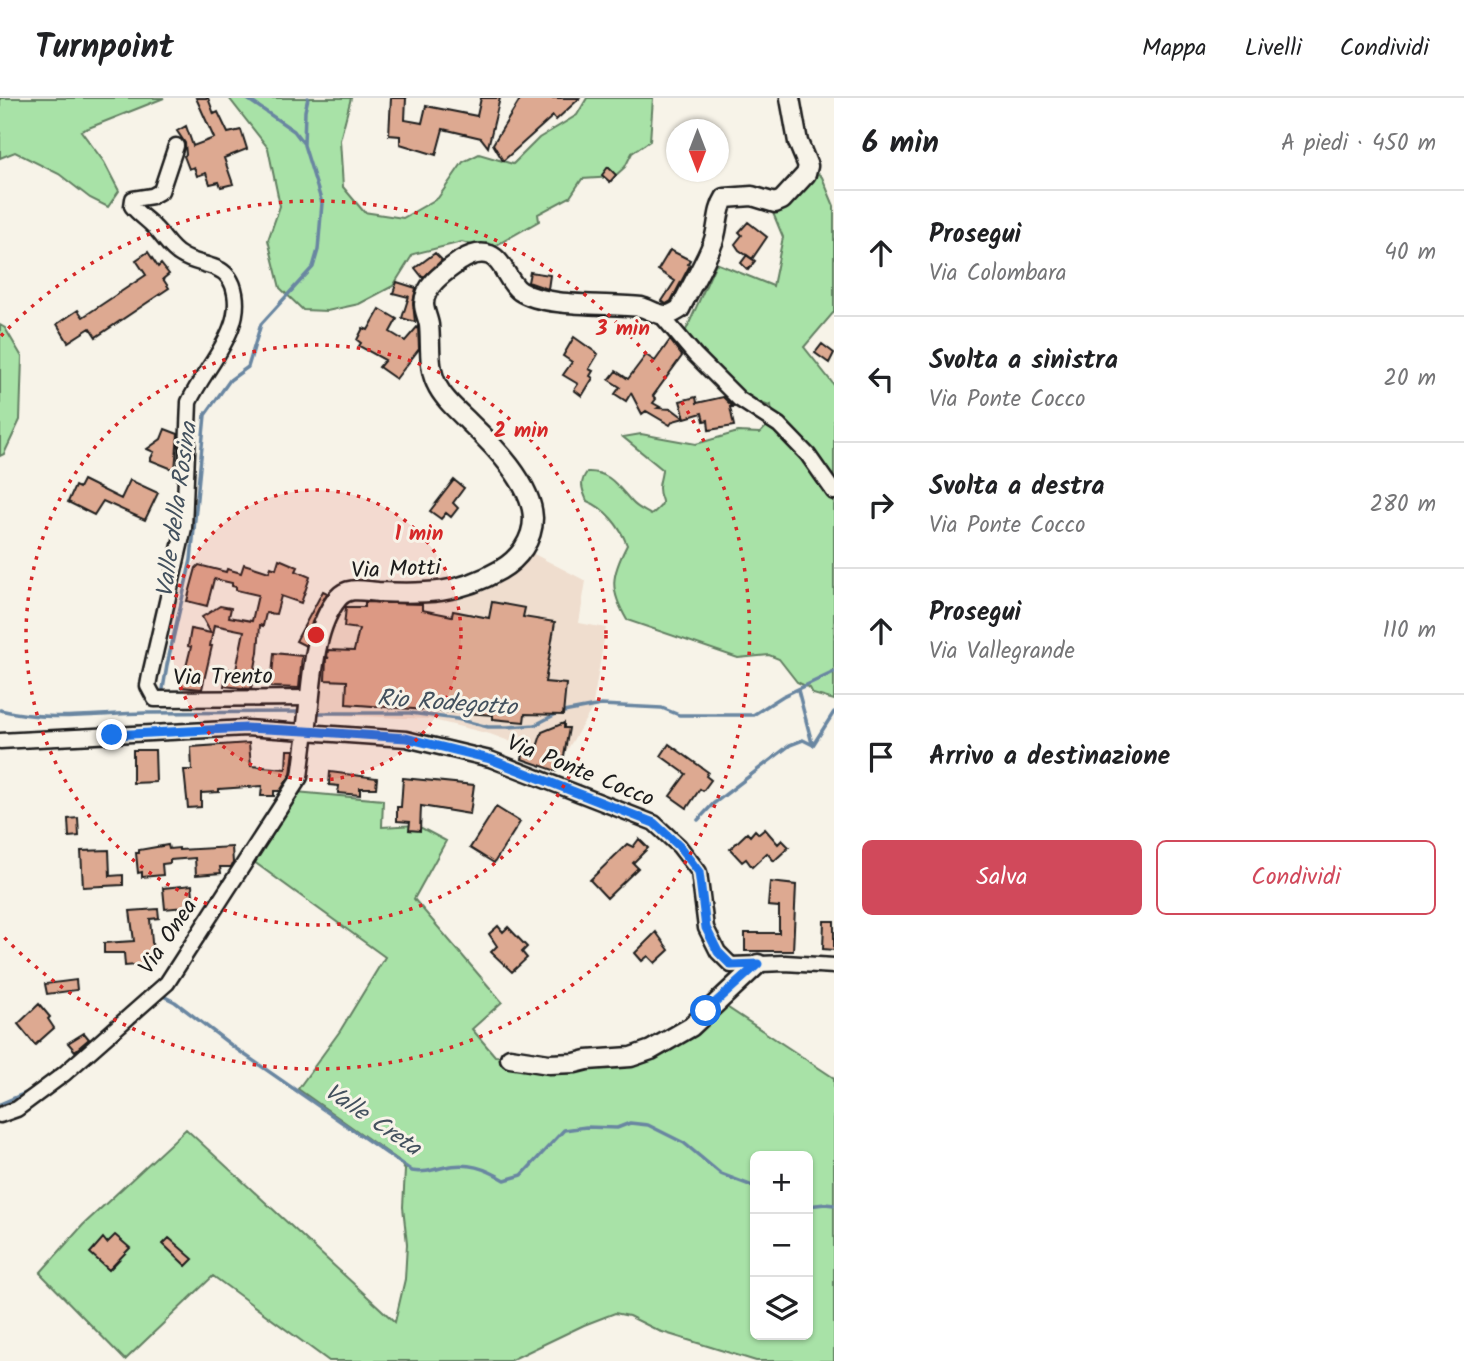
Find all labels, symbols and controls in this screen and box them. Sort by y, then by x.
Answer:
text: Turnpoint [35,22,174,75]
text: Mappa [1142,29,1207,68]
text: Livelli [1245,29,1302,68]
text: Condividi [1340,29,1429,68]
north arrow [666,119,729,182]
text: 6 min [862,120,939,168]
text: A piedi · 450 m [1281,126,1436,162]
text: Prosegui [929,214,1021,256]
icon: ahead [862,234,900,272]
text: 40 m [1384,235,1436,271]
text: Via Colombara [929,256,1067,292]
text: 3 min [595,313,650,346]
text: Svolta a sinistra [929,340,1118,382]
icon: left [862,360,900,398]
text: 20 m [1384,361,1436,397]
text: Via Ponte Cocco [929,382,1085,418]
text: 2 min [494,415,548,448]
water label: Valle della Rosina [146,418,209,600]
text: Svolta a destra [929,466,1105,508]
icon: right [862,486,900,524]
text: 280 m [1370,487,1436,523]
text: Via Ponte Cocco [929,508,1085,544]
text: 1 min [395,518,443,551]
street label: Via Motti [351,550,443,590]
text: Prosegui [929,592,1021,634]
icon: ahead [862,612,900,650]
text: 110 m [1383,613,1436,649]
centre of rings [304,623,328,647]
text: Via Vallegrande [929,634,1075,670]
street label: Via Trento [173,659,273,697]
water label: Rio Rodegotto [376,679,520,728]
route end [96,719,127,750]
street label: Via Ponte Cocco [501,726,660,818]
text: Arrivo a destinazione [929,736,1170,778]
icon: arrive [862,738,900,776]
button: Salva [862,840,1142,915]
button: Condividi [1156,840,1436,915]
street label: Via Onea [130,892,207,983]
route start [690,995,721,1026]
water label: Valle Creta [316,1073,430,1168]
map controls [750,1151,813,1340]
button: + [750,1151,813,1214]
button: − [750,1214,813,1277]
button: layers [750,1277,813,1340]

